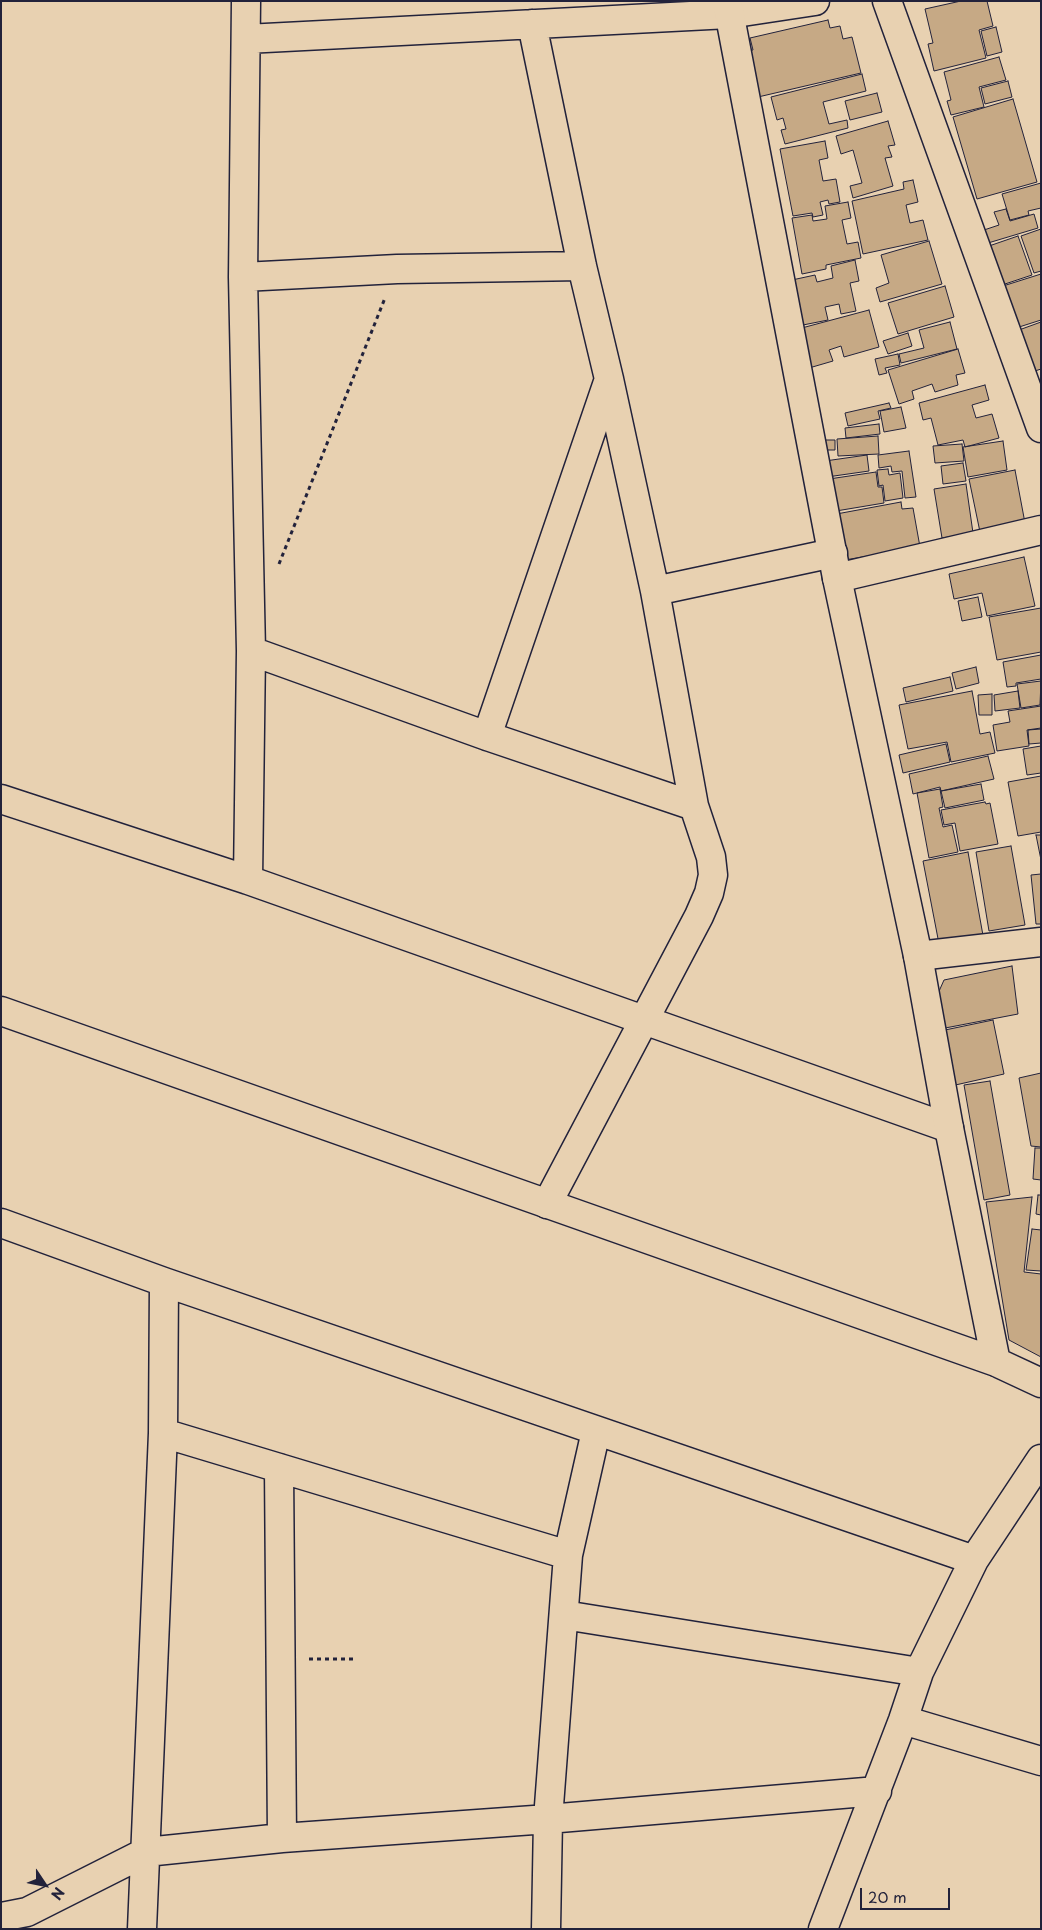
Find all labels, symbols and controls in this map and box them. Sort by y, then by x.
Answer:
north arrow [20,1860,70,1910]
scale bar [862,1878,952,1910]
text: N [46,1883,70,1904]
text: 20 m [868,1885,907,1908]

